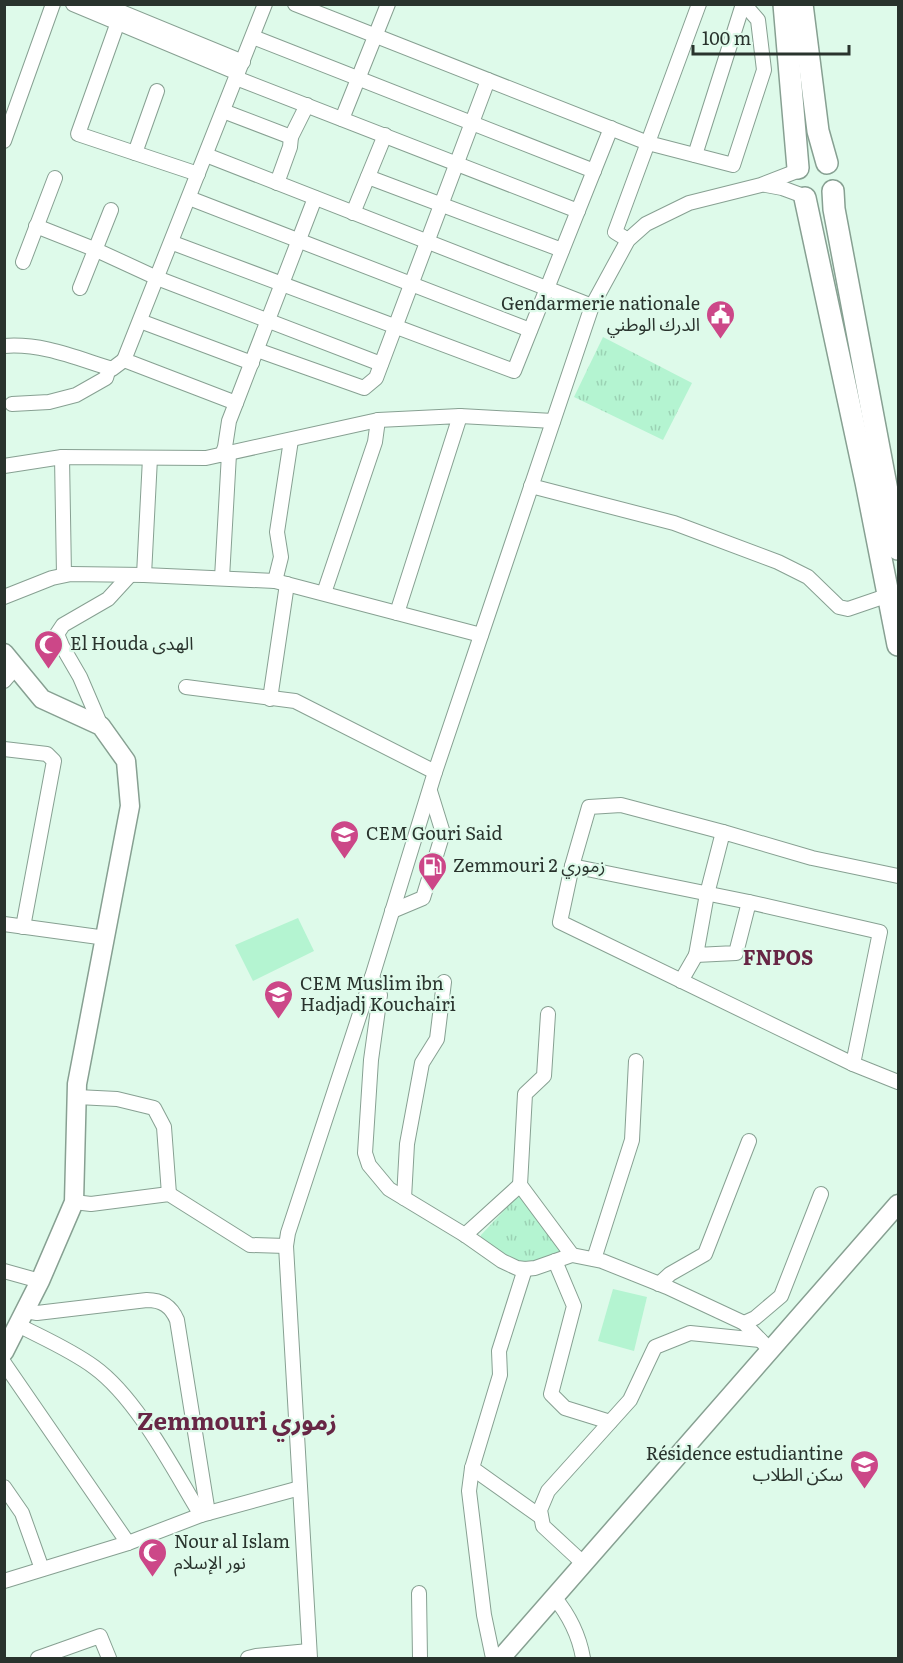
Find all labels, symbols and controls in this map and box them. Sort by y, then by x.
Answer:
scale bar [693,18,849,56]
text: 100 m [702,24,751,51]
place label: Gendarmerie nationale الدرك الوطني [501,289,700,338]
public building icon: Gendarmerie nationale الدرك الوطني [705,298,737,340]
mosque icon: El Houda الهدى [33,628,65,670]
place label: El Houda الهدى [70,629,193,656]
school or university icon: CEM Gouri Said [329,818,361,860]
place label: CEM Gouri Said [366,819,503,846]
fuel station icon: Zemmouri 2 زموري [416,850,448,892]
place label: Zemmouri 2 زموري [453,851,605,879]
district label: FNPOS [743,941,813,971]
place label: CEM Muslim ibn Hadjadj Kouchairi [300,969,456,1017]
school or university icon: CEM Muslim ibn Hadjadj Kouchairi [263,978,295,1020]
district label: Zemmouri زموري [137,1402,337,1442]
place label: Résidence estudiantine سكن الطلاب [646,1439,843,1487]
school or university icon: Résidence estudiantine سكن الطلاب [848,1448,880,1490]
place label: Nour al Islam نور الإسلام [174,1527,290,1577]
mosque icon: Nour al Islam نور الإسلام [137,1536,169,1578]

